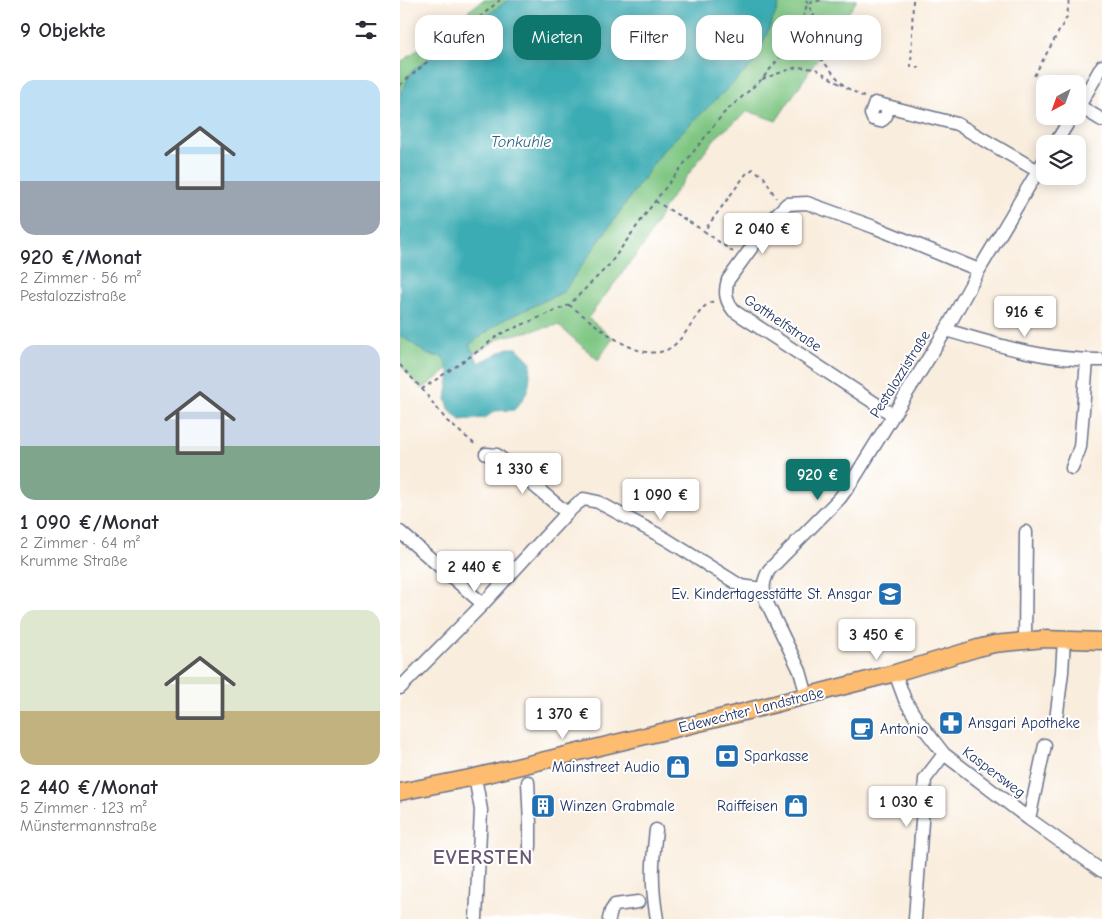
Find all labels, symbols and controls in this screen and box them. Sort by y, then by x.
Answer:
chip: Kaufen [415,15,503,60]
chip: Mieten [513,15,601,60]
chip: Filter [611,15,686,60]
chip: Neu [696,15,762,60]
chip: Wohnung [772,15,881,60]
icon: filters [352,16,380,44]
text: 9 Objekte [20,18,106,42]
north arrow [1036,75,1086,125]
map controls [1036,75,1086,185]
icon: home [155,113,245,203]
water label: Tonkuhle [491,133,551,151]
button: layers [1036,135,1086,185]
pin: 2 040 € [717,212,809,255]
text: 2 040 € [735,220,791,238]
text: 920 €/Monat [20,245,141,269]
text: 2 Zimmer · 56 m² [20,269,141,287]
text: Pestalozzistraße [20,287,126,305]
street label: Gotthelfstraße [741,291,826,356]
pin: 916 € [990,296,1060,338]
text: 916 € [1005,303,1045,321]
street label: Pestalozzistraße [866,327,934,421]
icon: home [155,378,245,468]
pin: 1 330 € [477,452,569,495]
pin: 920 € [783,458,853,501]
text: 1 330 € [496,460,550,478]
text: 920 € [797,466,839,484]
pin: 1 090 € [615,478,707,521]
text: 1 090 € [633,486,689,504]
text: 1 090 €/Monat [20,510,159,534]
text: 2 Zimmer · 64 m² [20,534,140,552]
pin: 2 440 € [429,550,521,593]
text: Krumme Straße [20,552,127,570]
text: 2 440 € [448,558,502,576]
school or university icon: Ev. Kindertagesstätte St. Ansgar [877,581,903,607]
place label: Ev. Kindertagesstätte St. Ansgar [671,585,872,603]
pin: 3 450 € [831,618,923,661]
text: 3 450 € [849,626,905,644]
icon: home [155,643,245,733]
street label: Edewechter Landstraße [677,683,826,737]
pin: 1 370 € [517,698,609,740]
text: 1 370 € [537,705,589,723]
pharmacy icon: Ansgari Apotheke [938,710,964,736]
place label: Ansgari Apotheke [968,714,1081,732]
cafe icon: Antonio [849,716,875,742]
place label: Antonio [880,720,929,738]
street label: Kaspersweg [959,742,1029,802]
bank icon: Sparkasse [714,743,740,769]
place label: Sparkasse [744,747,809,765]
shop icon: Mainstreet Audio [665,754,691,780]
place label: Mainstreet Audio [552,758,660,776]
text: 2 440 €/Monat [20,775,158,799]
pin: 1 030 € [861,786,953,828]
building icon: Winzen Grabmale [530,793,556,819]
shop icon: Raiffeisen [783,793,809,819]
text: 1 030 € [880,793,934,811]
place label: Winzen Grabmale [560,797,675,815]
place label: Raiffeisen [717,797,778,815]
text: 5 Zimmer · 123 m² [20,799,147,817]
text: Münstermannstraße [20,817,157,835]
district label: EVERSTEN [433,846,533,869]

